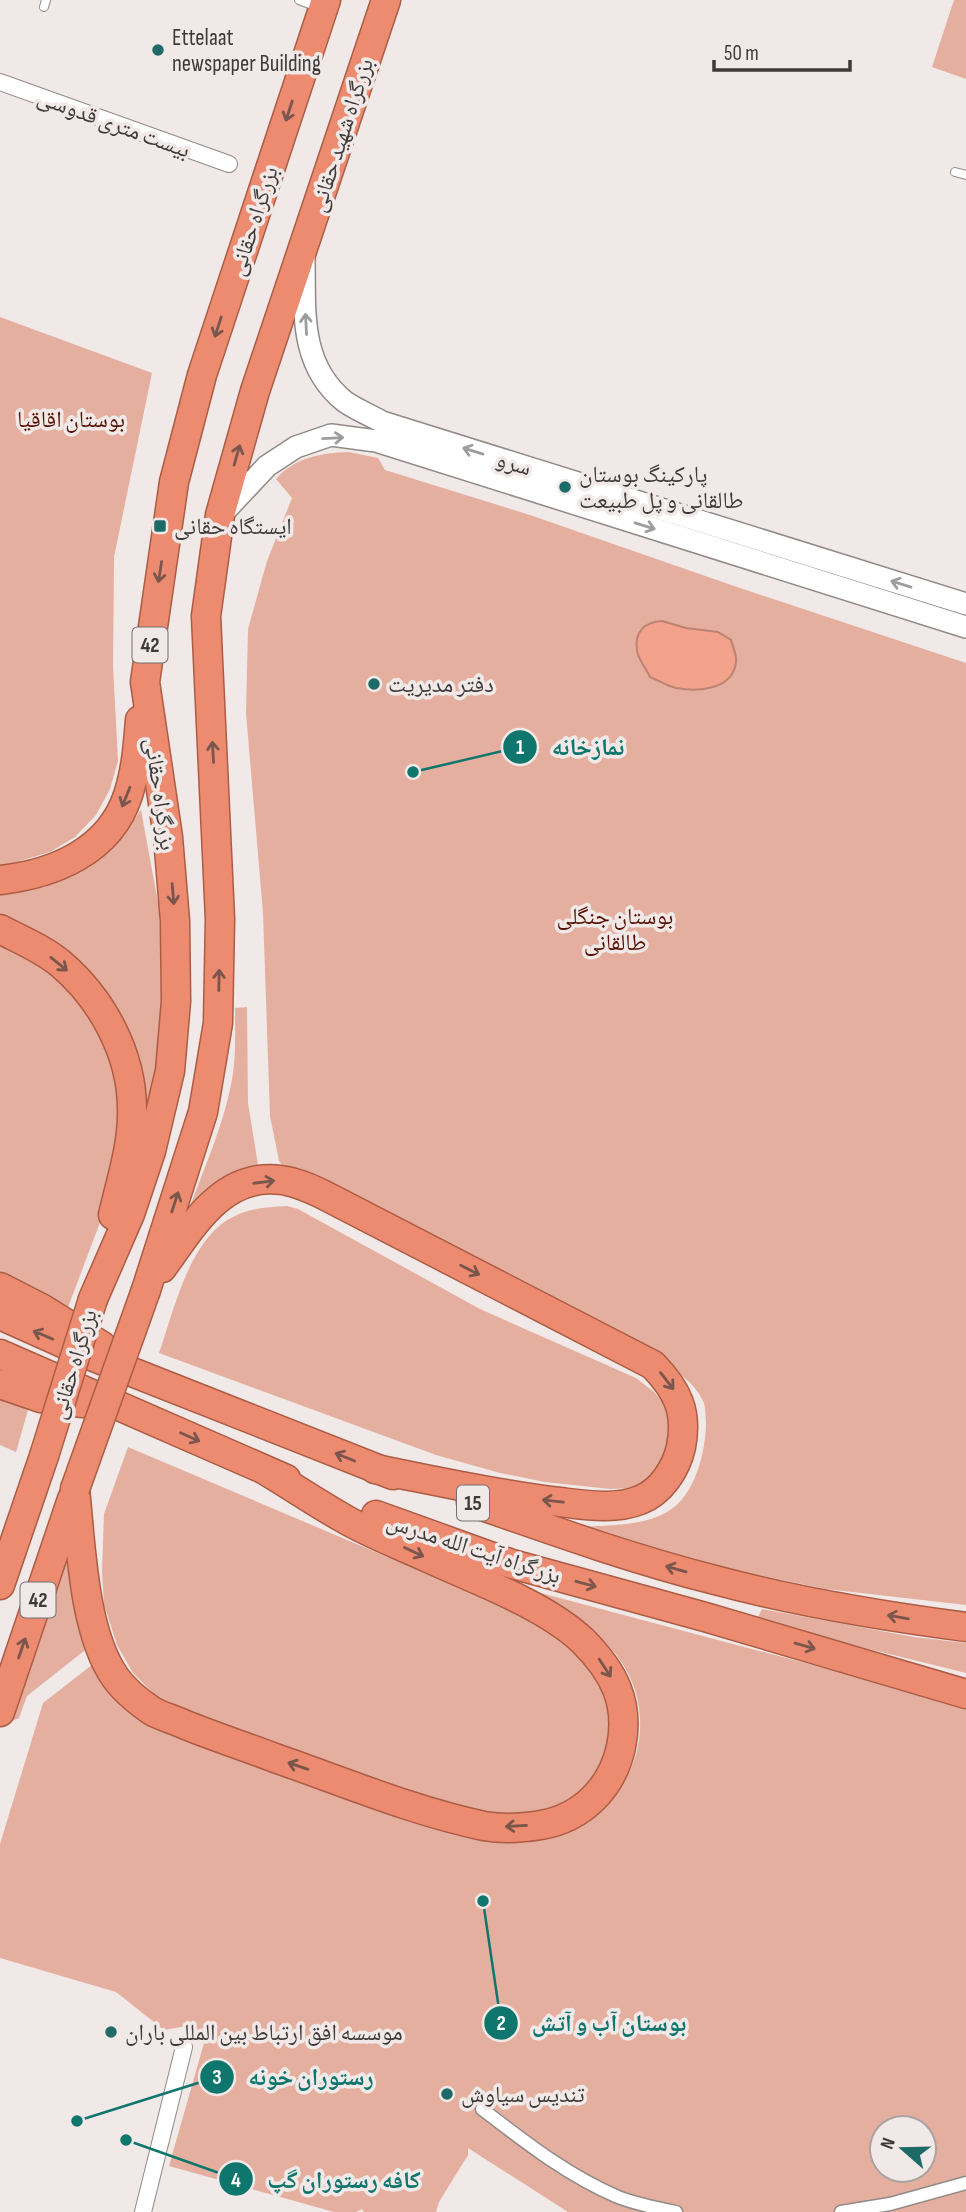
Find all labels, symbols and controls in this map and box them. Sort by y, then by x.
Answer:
place label: Ettelaat newspaper Building [172,24,321,78]
scale bar [714,28,850,72]
text: 50 m [724,41,759,66]
marker: Ettelaat newspaper Building [150,42,166,58]
street label: بزرگراه شهید حقانی [304,55,380,216]
street label: بیست متری قدوسی [33,83,194,165]
one-way arrow [282,100,295,122]
street label: بزرگراه حقانی [223,163,285,280]
one-way arrow [299,313,312,336]
one-way arrow [211,316,223,338]
park label: بوستان اقاقیا [17,406,125,434]
one-way arrow [322,431,345,444]
one-way arrow [462,443,484,456]
one-way arrow [232,444,245,466]
street label: سرو [493,445,535,482]
place label: پارکینگ بوستان طالقانی و پل طبیعت [579,461,743,515]
marker: پارکینگ بوستان طالقانی و پل طبیعت [557,479,573,495]
place label: ایستگاه حقانی [174,513,292,541]
marker: ایستگاه حقانی [152,518,168,534]
one-way arrow [634,521,656,533]
one-way arrow [153,560,166,583]
one-way arrow [890,576,912,589]
road number: 42 [132,628,168,662]
place label: دفتر مدیریت [388,671,494,699]
marker: دفتر مدیریت [366,676,382,692]
callout: نمازخانه [502,724,638,769]
text: نمازخانه [552,733,624,762]
text: 1 [516,735,524,760]
street label: بزرگراه حقانی [138,736,182,852]
one-way arrow [206,741,219,764]
one-way arrow [119,786,132,807]
one-way arrow [167,883,180,905]
park label: بوستان جنگلی طالقانی [557,903,673,957]
one-way arrow [49,956,67,971]
one-way arrow [212,969,226,992]
one-way arrow [252,1175,275,1188]
one-way arrow [170,1191,182,1213]
one-way arrow [459,1264,480,1277]
street label: بزرگراه حقانی [44,1306,104,1423]
one-way arrow [33,1328,54,1341]
one-way arrow [659,1372,674,1390]
one-way arrow [179,1431,200,1444]
one-way arrow [335,1449,356,1462]
road number: 15 [457,1486,489,1520]
one-way arrow [542,1494,565,1507]
street label: بزرگراه آیت الله مدرس [383,1508,564,1590]
one-way arrow [403,1546,424,1559]
one-way arrow [666,1562,688,1575]
one-way arrow [575,1578,597,1591]
road number: 42 [20,1582,56,1618]
one-way arrow [888,1610,910,1623]
one-way arrow [17,1637,29,1659]
one-way arrow [794,1641,816,1654]
one-way arrow [598,1658,612,1678]
one-way arrow [288,1759,310,1771]
one-way arrow [505,1820,528,1833]
callout: بوستان آب و آتش [483,2001,701,2046]
text: بوستان آب و آتش [532,2009,686,2038]
text: 2 [496,2011,506,2036]
place label: موسسه افق ارتباط بین المللی باران [125,2019,403,2047]
marker: موسسه افق ارتباط بین المللی باران [103,2024,119,2040]
callout: رستوران خونه [199,2054,387,2099]
text: رستوران خونه [248,2063,374,2092]
text: 3 [212,2065,222,2090]
place label: تندیس سیاوش [461,2081,585,2109]
marker: تندیس سیاوش [439,2086,455,2102]
north arrow [868,2114,938,2184]
text: N [876,2135,901,2152]
callout: کافه رستوران گپ [219,2157,435,2202]
text: کافه رستوران گپ [267,2166,421,2195]
text: 4 [231,2168,241,2193]

